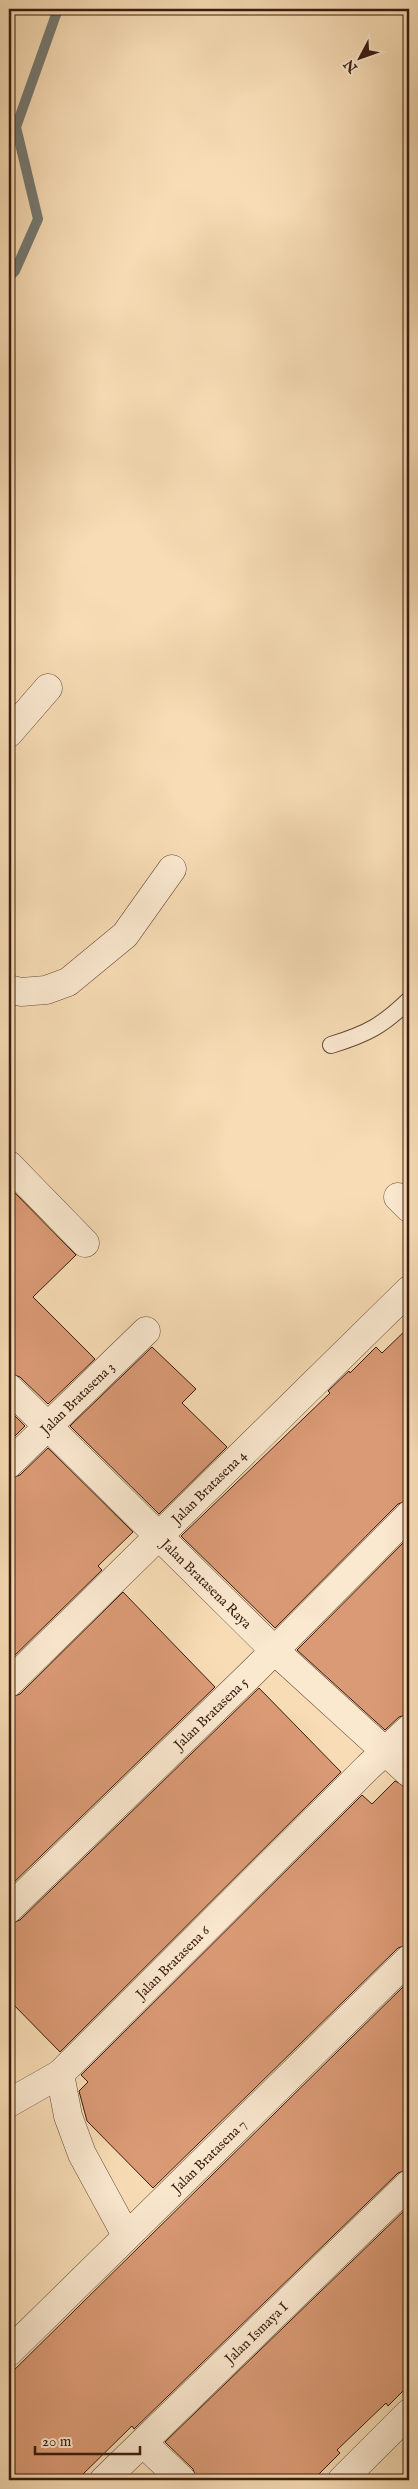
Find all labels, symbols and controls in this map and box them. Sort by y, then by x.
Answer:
north arrow [336,32,386,82]
text: N [340,55,362,77]
street label: Jalan Bratasena 3 [36,1359,119,1440]
street label: Jalan Bratasena 4 [167,1447,251,1530]
street label: Jalan Bratasena Raya [155,1534,256,1634]
street label: Jalan Bratasena 5 [169,1674,252,1755]
street label: Jalan Bratasena 6 [131,1921,215,2005]
street label: Jalan Bratasena 7 [167,2116,251,2199]
street label: Jalan Ismaya I [220,2298,292,2369]
scale bar [35,2424,140,2456]
text: 20 m [42,2432,72,2451]

